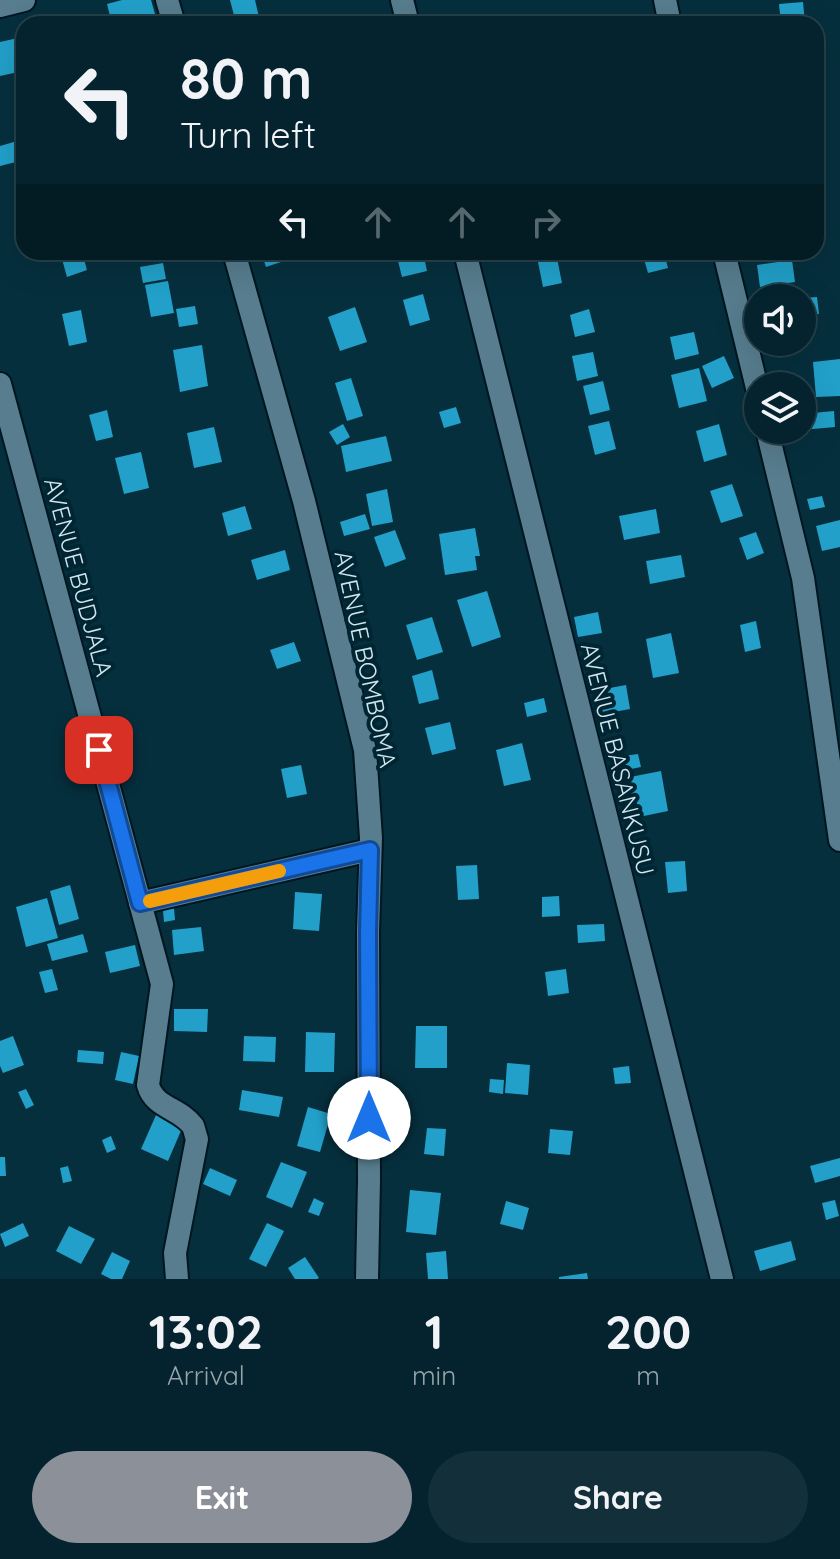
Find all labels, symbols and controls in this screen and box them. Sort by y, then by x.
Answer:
text: 80 m [180,43,312,113]
icon: left [48,48,152,152]
text: Turn left [180,112,316,157]
icon: left [272,200,316,244]
icon: ahead [356,200,400,244]
icon: ahead [440,200,484,244]
icon: right [524,200,568,244]
map controls [744,284,816,444]
button: sound [744,284,816,356]
button: layers [744,372,816,444]
street label: AVENUE BUDJALA [38,474,120,680]
street label: AVENUE BOMBOMA [328,548,404,770]
street label: AVENUE BASANKUSU [575,640,661,878]
pin [65,716,133,784]
icon: arrive [77,728,121,772]
position arrow [327,1076,411,1160]
text: 13:02 [149,1301,263,1361]
text: 1 [425,1301,443,1361]
text: 200 [605,1301,691,1361]
text: Arrival [167,1359,245,1392]
text: min [412,1359,456,1392]
text: m [636,1359,660,1392]
button: Exit [32,1451,412,1543]
button: Share [428,1451,808,1543]

